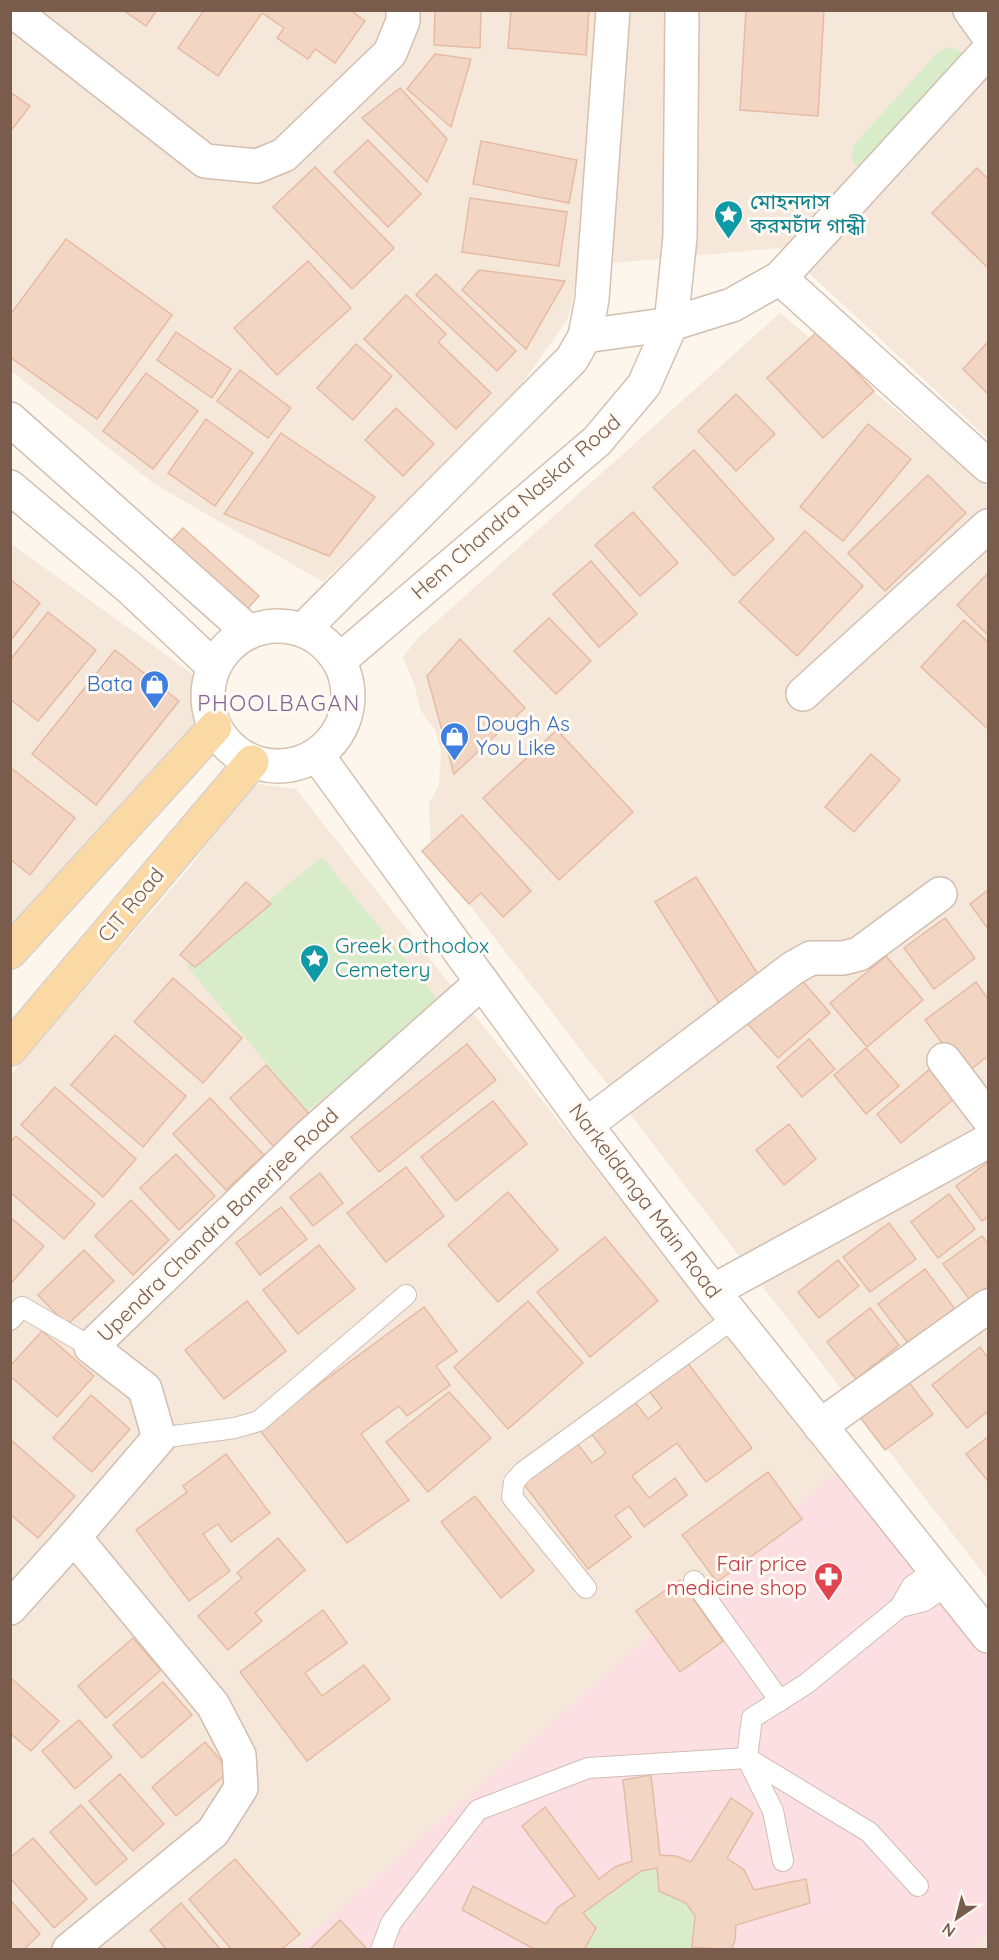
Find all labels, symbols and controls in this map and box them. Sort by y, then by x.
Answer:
place label: মোহনদাস করমচাঁদ গান্ধী [749,188,866,238]
place icon: মোহনদাস করমচাঁদ গান্ধী [713,198,745,240]
street label: Hem Chandra Naskar Road [405,408,625,604]
shop icon: Bata [138,668,170,710]
place label: Bata [87,670,133,696]
district label: PHOOLBAGAN [197,689,361,717]
place label: Dough As You Like [476,710,570,760]
shop icon: Dough As You Like [439,720,471,762]
street label: CIT Road [92,862,169,947]
place label: Greek Orthodox Cemetery [335,932,489,982]
place icon: Greek Orthodox Cemetery [298,942,330,984]
street label: Narkeldanga Main Road [564,1098,727,1303]
street label: Upendra Chandra Banerjee Road [91,1102,344,1347]
place label: Fair price medicine shop [666,1550,807,1600]
pharmacy icon: Fair price medicine shop [812,1560,844,1602]
north arrow [927,1888,987,1948]
text: N [938,1919,959,1942]

